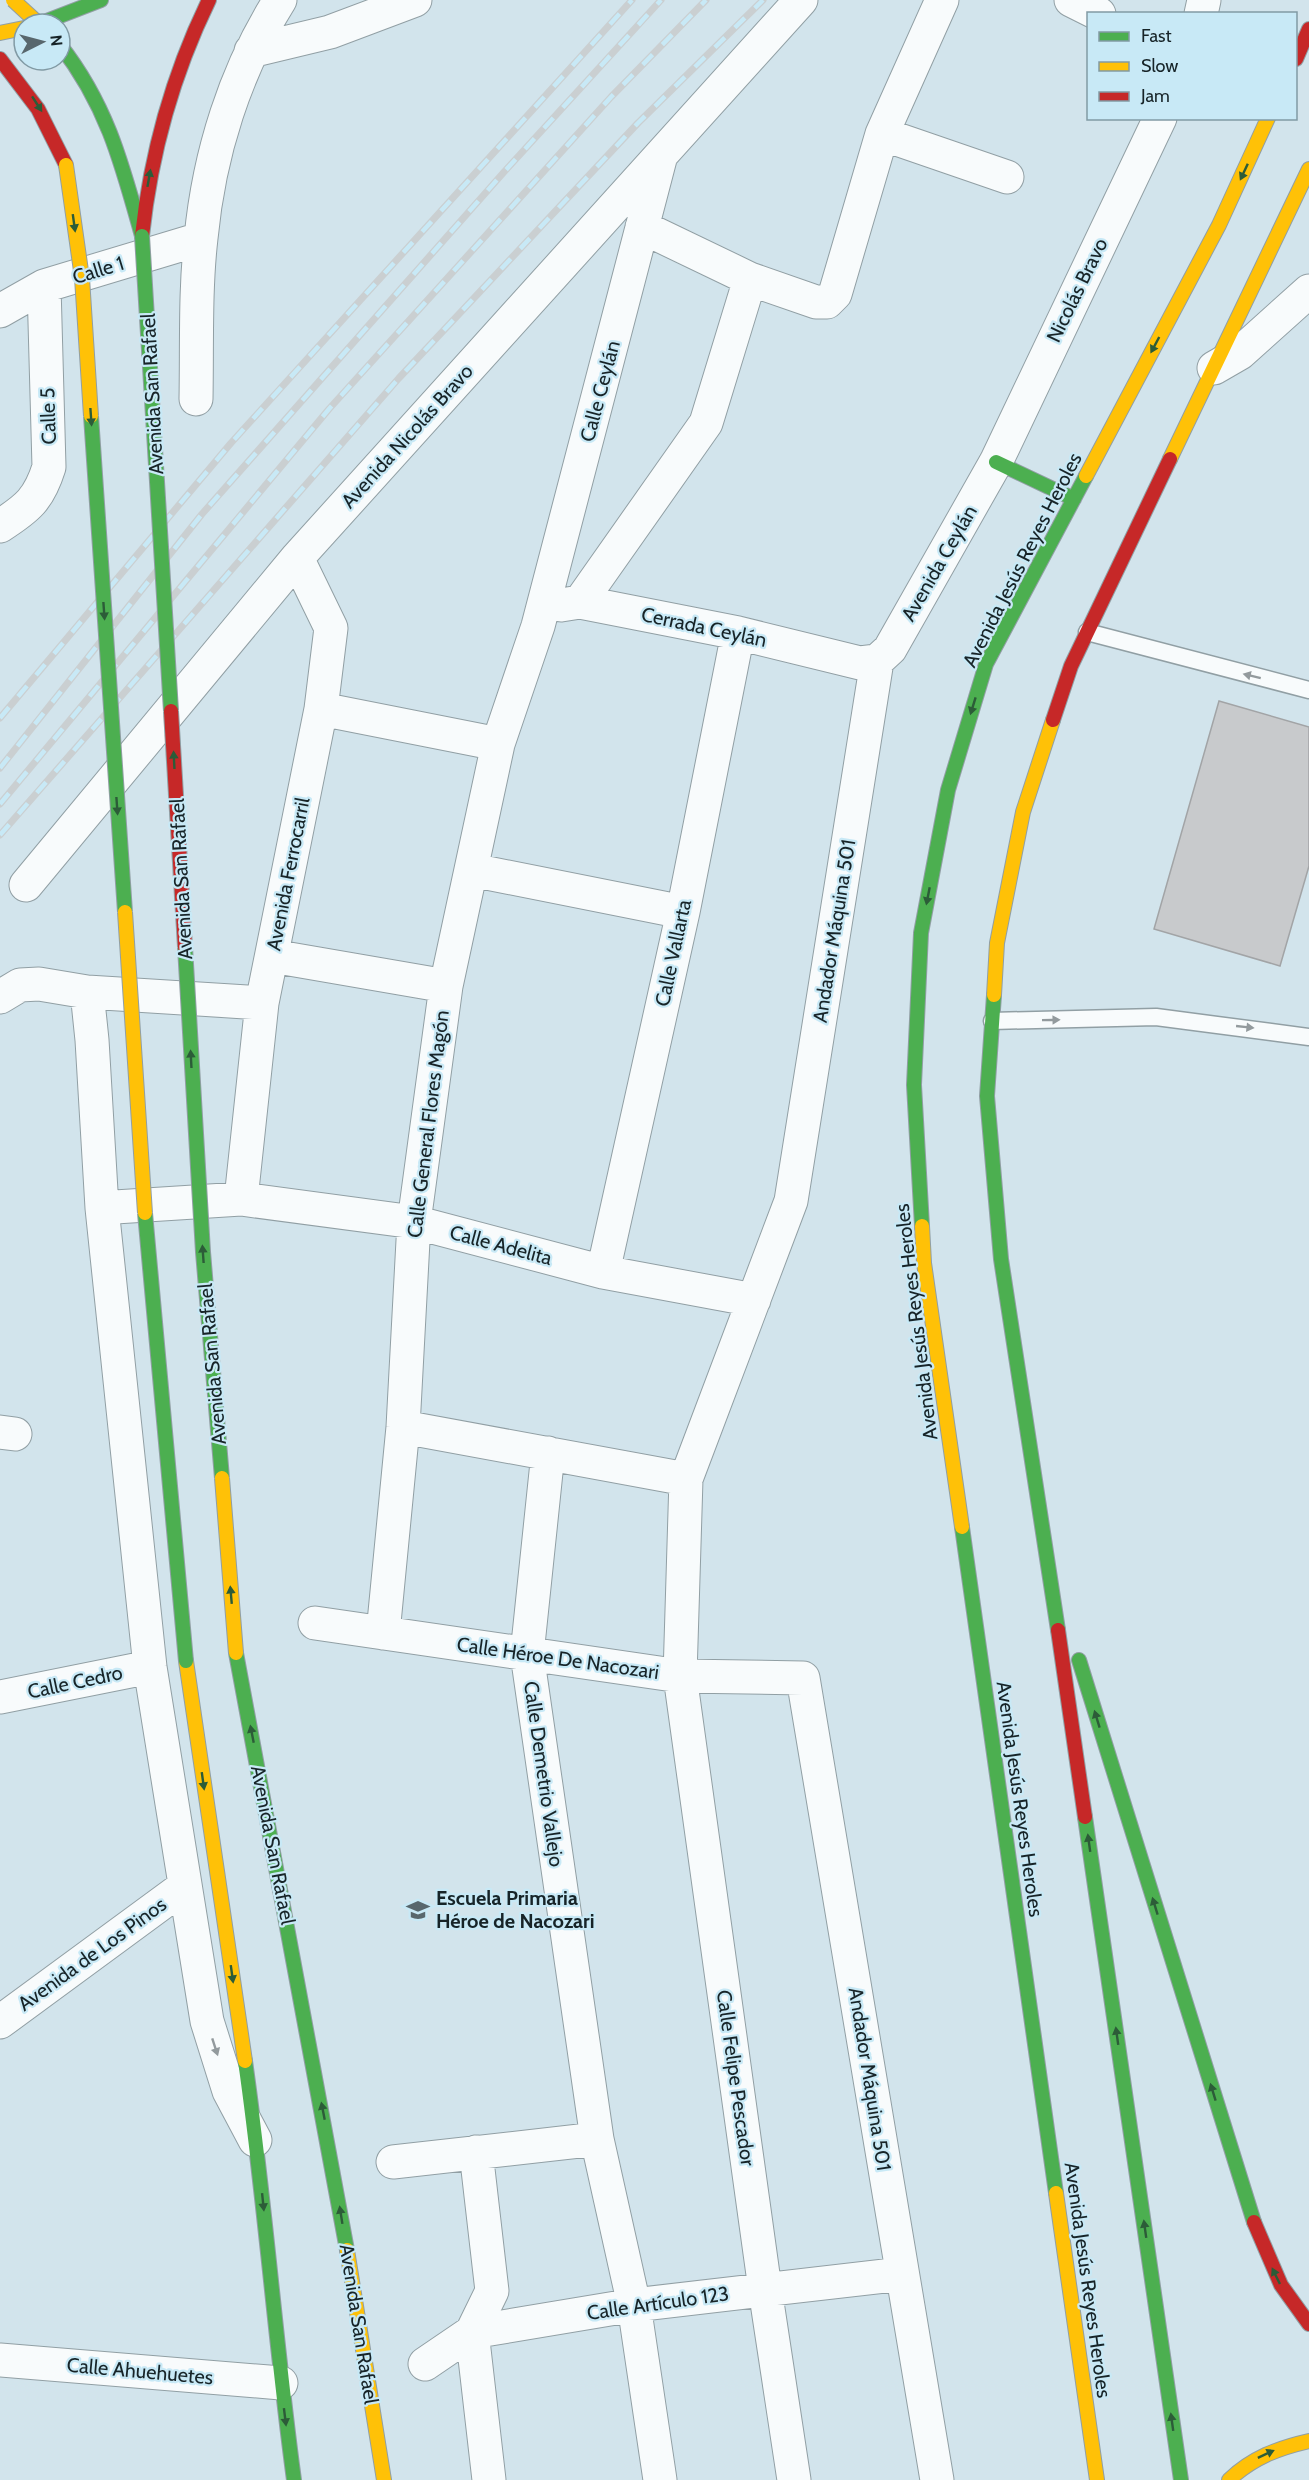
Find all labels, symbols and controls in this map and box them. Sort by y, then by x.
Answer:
north arrow [12,12,72,72]
legend [1087,12,1297,120]
text: Fast [1141,25,1172,47]
text: N [46,34,66,47]
text: Slow [1141,55,1178,77]
text: Jam [1140,85,1170,107]
one-way arrow [31,96,42,112]
one-way arrow [1239,163,1248,180]
one-way arrow [144,168,153,187]
one-way arrow [69,213,79,232]
street label: Nicolás Bravo [1041,234,1113,346]
street label: Calle 1 [69,251,127,289]
street label: Avenida San Rafael [136,312,168,475]
one-way arrow [1151,337,1160,354]
street label: Calle Ceylán [575,338,625,444]
street label: Avenida Nicolás Bravo [336,359,478,513]
street label: Calle 5 [35,387,61,445]
one-way arrow [86,407,96,426]
street label: Avenida Jesús Reyes Heroles [957,449,1087,671]
street label: Avenida Ceylán [896,501,982,625]
one-way arrow [99,602,109,621]
street label: Cerrada Ceylán [639,602,769,652]
one-way arrow [1243,671,1261,680]
one-way arrow [968,697,977,715]
one-way arrow [169,750,178,769]
street label: Avenida Ferrocarril [261,795,315,953]
one-way arrow [113,796,122,815]
street label: Avenida San Rafael [165,797,197,960]
street label: Andador Máquina 501 [808,838,860,1024]
one-way arrow [923,886,932,905]
street label: Calle Vallarta [650,897,696,1009]
street label: Calle General Flores Magón [402,1009,454,1239]
one-way arrow [1041,1015,1060,1025]
one-way arrow [1236,1023,1255,1032]
one-way arrow [187,1050,196,1069]
street label: Avenida Jesús Reyes Heroles [890,1203,942,1441]
street label: Calle Adelita [447,1220,555,1270]
one-way arrow [198,1244,208,1263]
street label: Avenida San Rafael [193,1282,231,1446]
one-way arrow [227,1585,236,1604]
street label: Calle Héroe De Nacozari [455,1632,661,1684]
street label: Calle Cedro [25,1660,125,1704]
street label: Calle Demetrio Vallejo [519,1680,569,1868]
street label: Avenida Jesús Reyes Heroles [992,1680,1048,1918]
one-way arrow [1092,1710,1102,1728]
one-way arrow [247,1724,256,1743]
street label: Avenida San Rafael [246,1763,300,1927]
one-way arrow [199,1772,208,1791]
one-way arrow [1085,1833,1094,1852]
place label: Escuela Primaria Héroe de Nacozari [436,1886,594,1933]
street label: Avenida de Los Pinos [13,1892,171,2016]
school or university icon: Escuela Primaria Héroe de Nacozari [405,1897,431,1923]
one-way arrow [1150,1897,1159,1915]
one-way arrow [228,1965,237,1984]
street label: Andador Máquina 501 [844,1986,896,2172]
street label: Calle Felipe Pescador [712,1988,760,2168]
one-way arrow [1112,2026,1121,2045]
one-way arrow [211,2038,220,2056]
one-way arrow [1208,2083,1217,2101]
one-way arrow [318,2101,327,2120]
street label: Avenida Jesús Reyes Heroles [1060,2161,1116,2399]
one-way arrow [258,2193,268,2212]
one-way arrow [337,2205,346,2224]
one-way arrow [1140,2219,1149,2238]
street label: Avenida San Rafael [335,2242,384,2406]
one-way arrow [1271,2268,1281,2285]
street label: Calle Artículo 123 [585,2281,731,2325]
street label: Calle Ahuehuetes [66,2353,214,2389]
one-way arrow [281,2408,290,2427]
one-way arrow [1168,2412,1177,2431]
one-way arrow [1258,2450,1275,2459]

